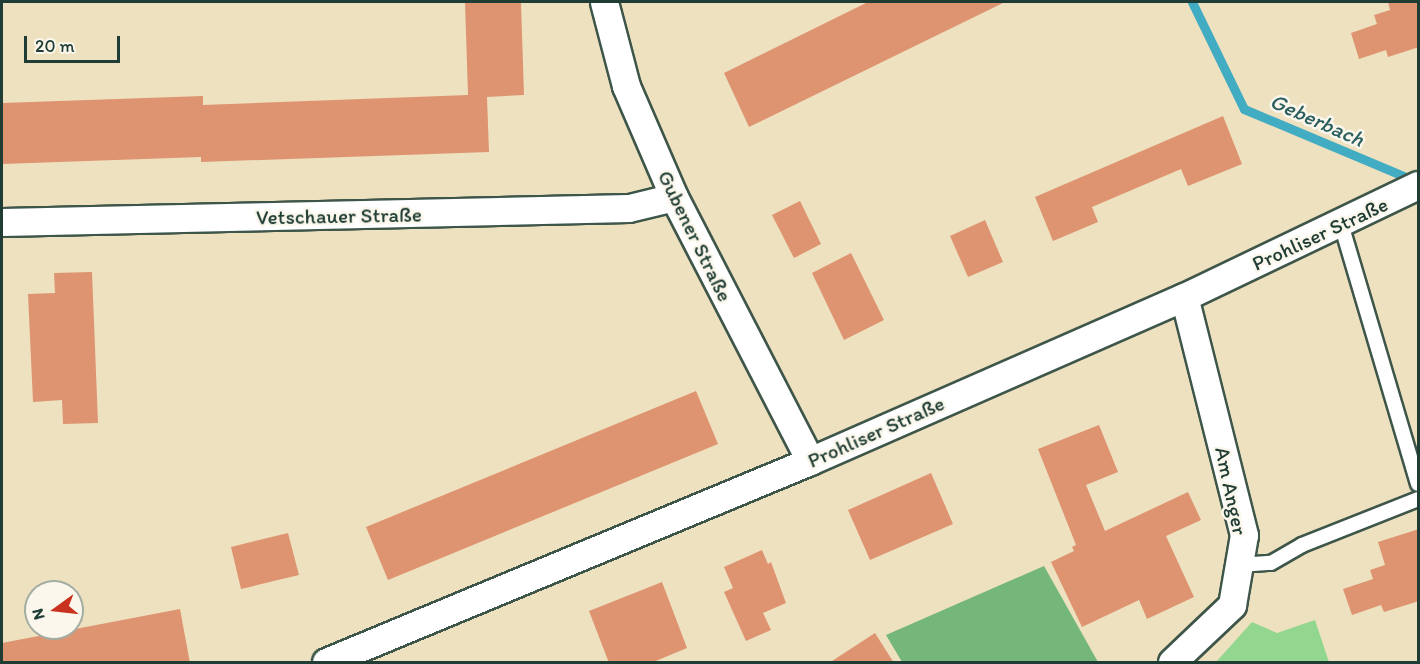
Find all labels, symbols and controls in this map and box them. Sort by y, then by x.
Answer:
scale bar [27,24,123,62]
text: 20 m [35,35,75,57]
water label: Geberbach [1266,88,1368,152]
street label: Gubener Straße [652,166,738,306]
street label: Prohliser Straße [1248,192,1392,276]
street label: Vetschauer Straße [256,202,422,230]
street label: Prohliser Straße [804,391,948,473]
street label: Am Anger [1209,444,1253,538]
north arrow [24,580,84,640]
text: N [27,607,49,622]

